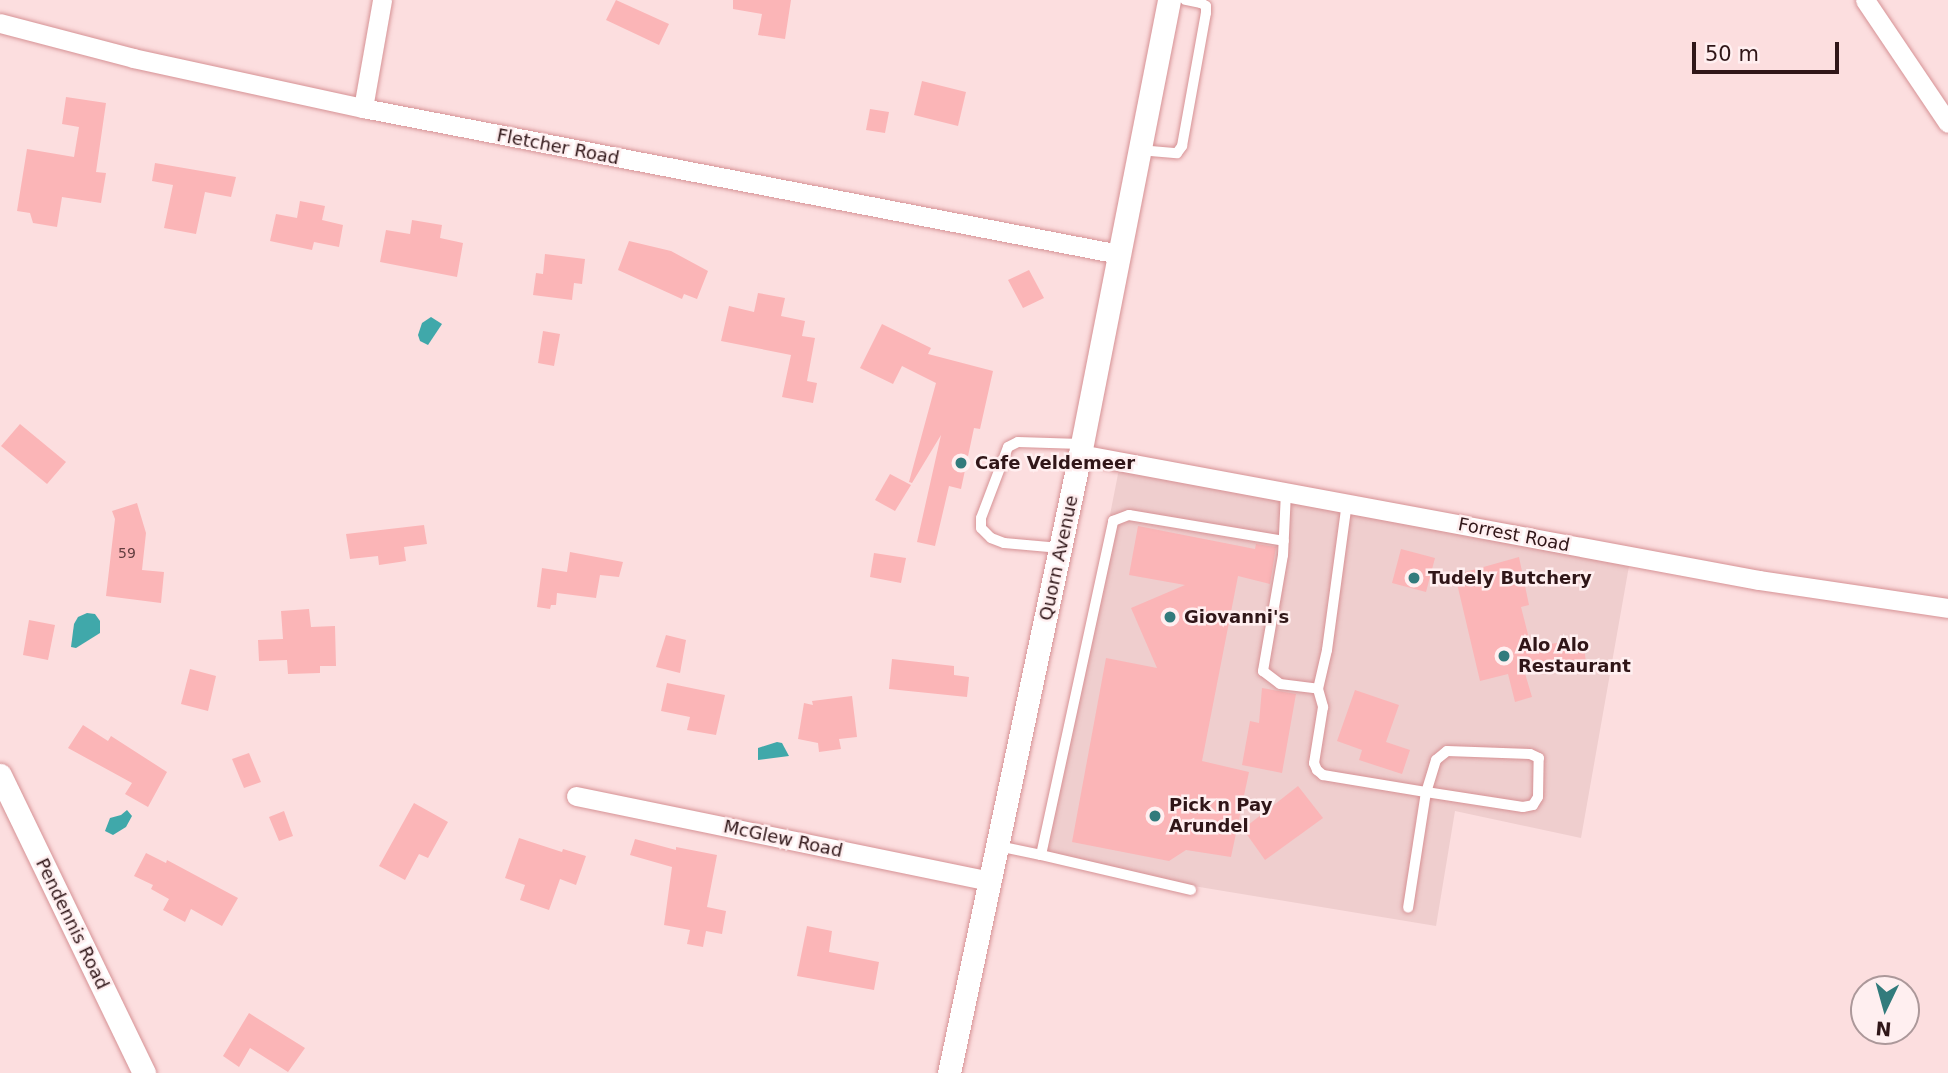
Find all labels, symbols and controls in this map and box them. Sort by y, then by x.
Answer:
scale bar [1696,28,1843,72]
text: 50 m [1705,42,1759,66]
street label: Fletcher Road [495,125,621,169]
place label: Cafe Veldemeer [975,452,1135,474]
marker: Cafe Veldemeer [953,455,969,471]
street label: Quorn Avenue [1035,493,1083,623]
street label: Forrest Road [1456,514,1572,556]
house number: 59 [118,545,136,561]
place label: Tudely Butchery [1428,567,1592,589]
marker: Tudely Butchery [1406,570,1422,586]
place label: Giovanni's [1184,606,1289,628]
marker: Giovanni's [1162,609,1178,625]
place label: Alo Alo Restaurant [1518,635,1631,678]
marker: Alo Alo Restaurant [1496,648,1512,664]
place label: Pick n Pay Arundel [1169,795,1272,838]
marker: Pick n Pay Arundel [1147,808,1163,824]
street label: McGlew Road [722,816,844,862]
street label: Pendennis Road [31,855,113,993]
north arrow [1850,975,1920,1045]
text: N [1874,1017,1892,1041]

